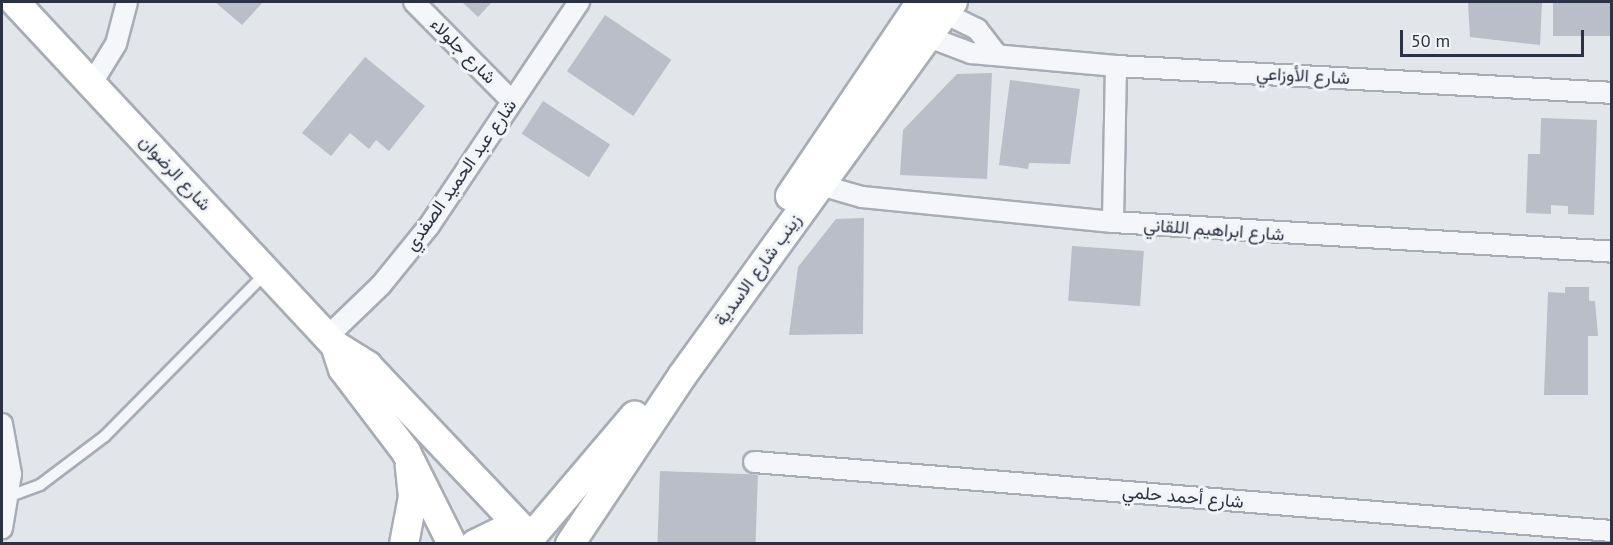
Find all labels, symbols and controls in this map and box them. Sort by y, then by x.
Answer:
street label: شارع جلولاء [426,14,500,88]
scale bar [1403,18,1588,56]
text: 50 m [1411,29,1450,52]
street label: شارع الأوزاعي [1256,63,1350,89]
street label: شارع عبد الحميد الصفدي [401,95,521,255]
street label: شارع الرضوان [135,131,215,215]
street label: زينب شارع الاسدية [710,210,806,330]
street label: شارع ابراهيم اللقاني [1143,214,1285,246]
street label: شارع أحمد حلمي [1121,481,1245,513]

